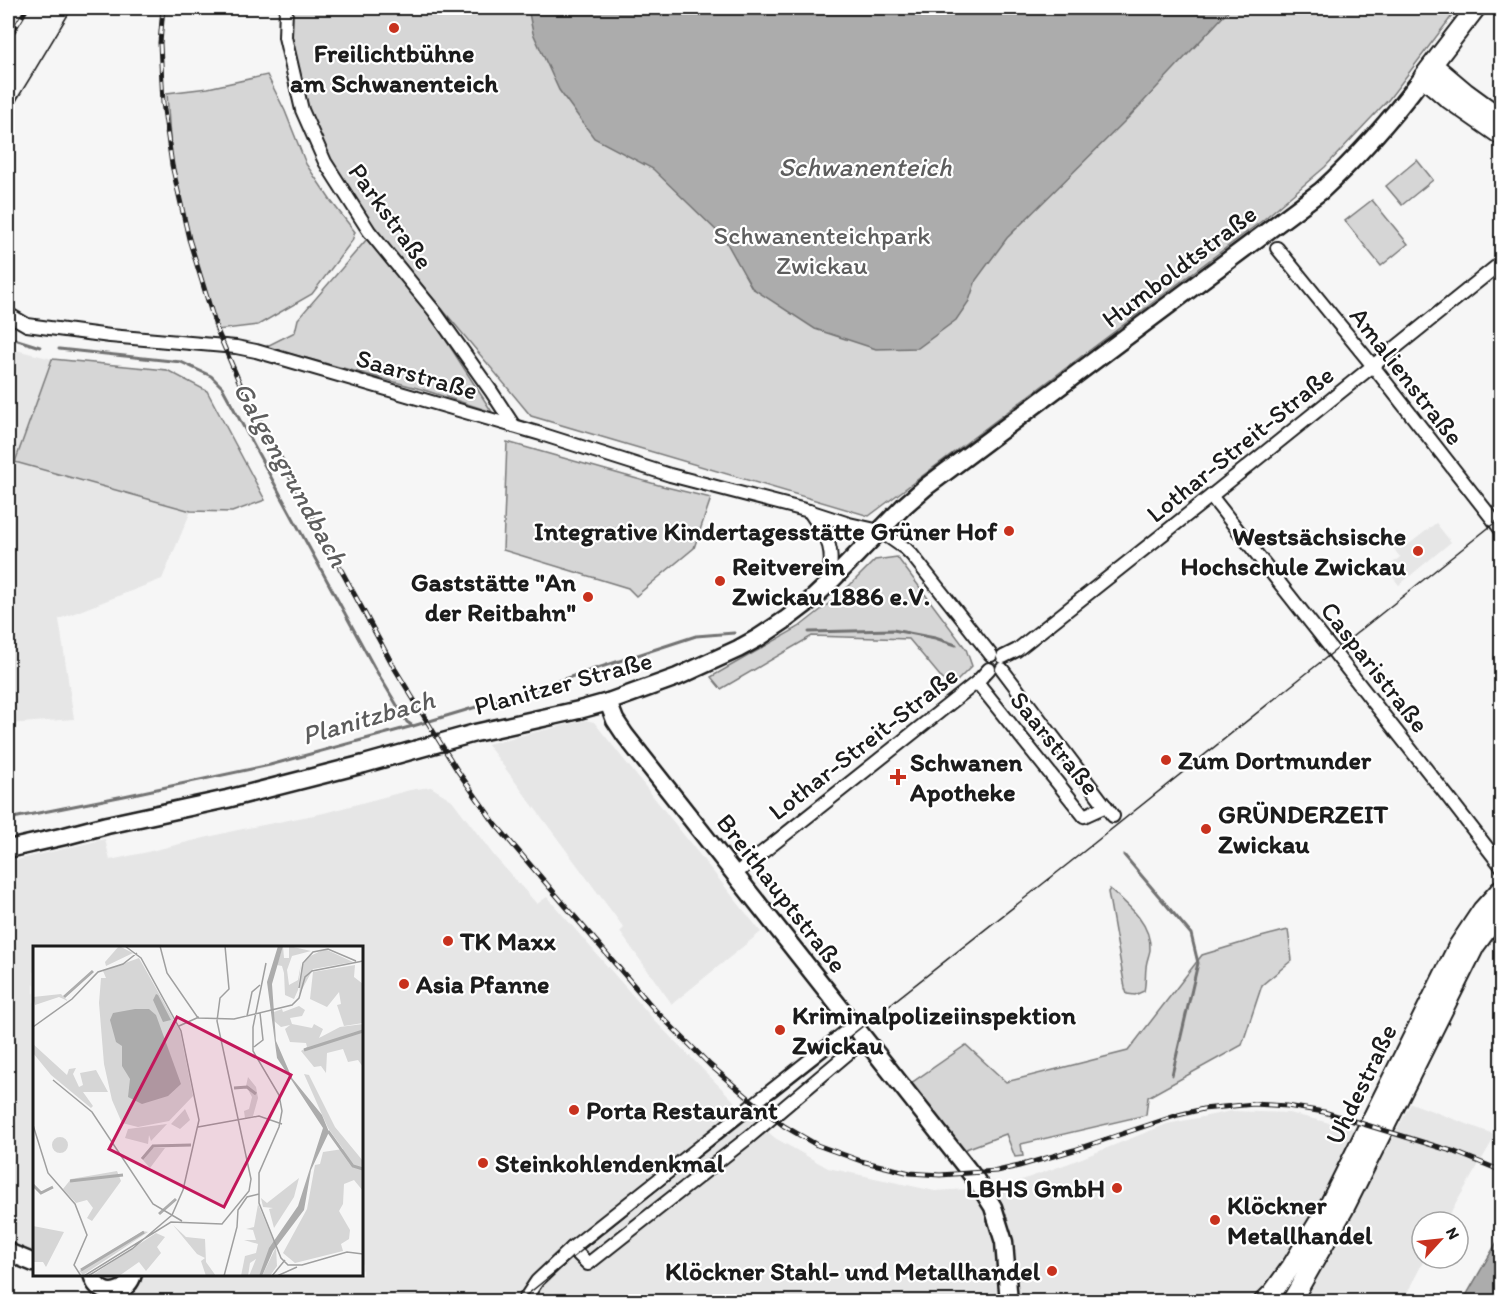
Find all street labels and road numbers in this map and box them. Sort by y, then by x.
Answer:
street label: Parkstraße [342,157,440,275]
street label: Humboldtstraße [1095,197,1263,335]
street label: Amalienstraße [1343,300,1471,452]
street label: Saarstraße [353,341,481,407]
street label: Lothar-Streit-Straße [1140,359,1340,529]
street label: Casparistraße [1314,595,1436,739]
street label: Planitzer Straße [471,644,655,722]
street label: Lothar-Streit-Straße [762,659,964,827]
street label: Saarstraße [1003,684,1107,802]
street label: Breithauptstraße [710,807,854,979]
street label: Uhdestraße [1318,1019,1404,1149]

